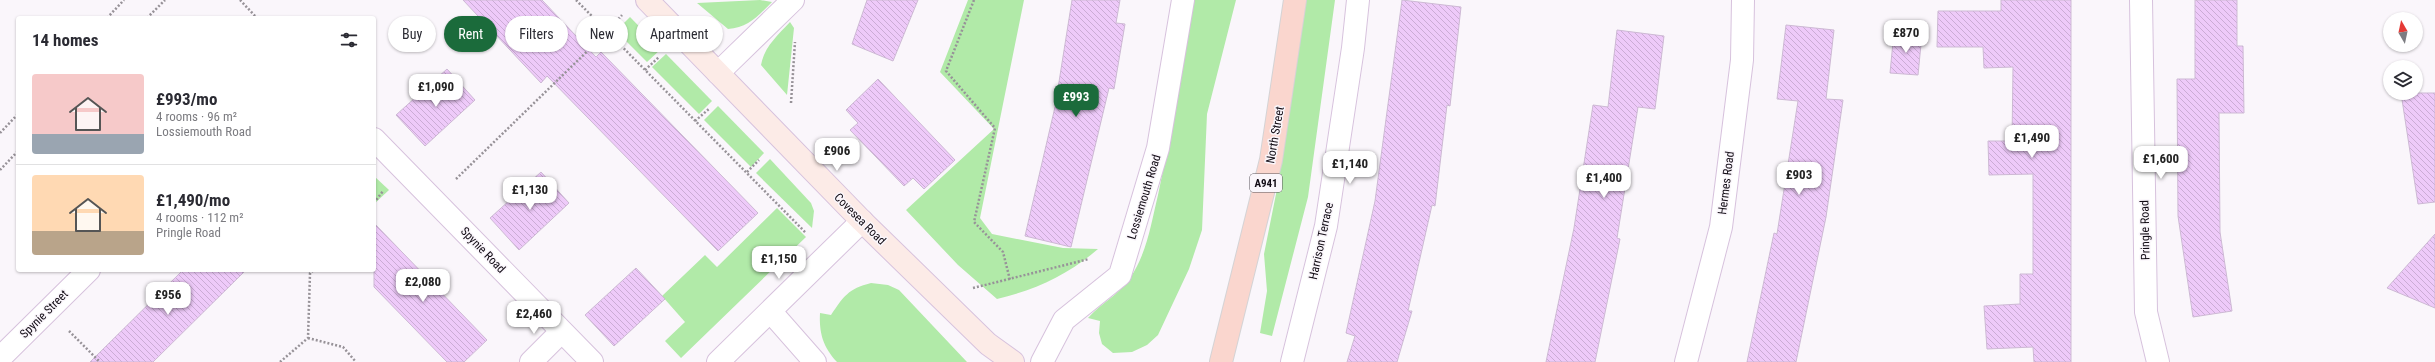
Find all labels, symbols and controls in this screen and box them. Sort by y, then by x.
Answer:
north arrow [2383,12,2423,52]
map controls [2383,12,2423,100]
chip: Buy [388,16,436,52]
chip: Rent [444,16,497,52]
chip: Filters [505,16,568,52]
chip: New [576,16,628,52]
chip: Apartment [636,16,723,52]
pin: £870 [1882,20,1930,54]
text: £870 [1893,25,1919,40]
icon: filters [338,29,360,51]
text: 14 homes [32,30,98,50]
button: layers [2383,60,2423,100]
pin: £1,090 [403,74,469,108]
text: £1,090 [418,79,454,94]
pin: £993 [1052,84,1100,118]
text: £993/mo [156,89,217,109]
text: £993 [1063,89,1089,104]
icon: home [64,90,112,138]
street label: North Street [1263,105,1287,165]
text: 4 rooms · 96 m² [156,109,237,124]
text: Lossiemouth Road [156,124,251,139]
pin: £1,490 [1999,125,2065,159]
text: £1,490 [2014,130,2050,145]
pin: £906 [813,138,861,172]
text: £906 [824,143,850,158]
pin: £1,600 [2128,146,2194,180]
street label: Hermes Road [1715,150,1737,215]
pin: £1,140 [1317,151,1383,185]
text: £1,600 [2143,151,2179,166]
street label: Lossiemouth Road [1124,153,1164,241]
text: £1,140 [1332,156,1368,171]
pin: £903 [1775,162,1823,196]
pin: £1,400 [1571,165,1637,199]
text: £903 [1786,167,1812,182]
text: £1,400 [1586,170,1622,185]
road number: A941 [1250,174,1282,192]
pin: £1,130 [497,177,563,211]
text: £1,130 [512,182,548,197]
text: £1,490/mo [156,190,230,210]
street label: Covesea Road [831,190,889,248]
icon: home [64,191,112,239]
street label: Pringle Road [2137,200,2153,260]
street label: Harrison Terrace [1306,201,1336,281]
text: 4 rooms · 112 m² [156,210,243,225]
street label: Spynie Road [458,224,508,276]
text: Pringle Road [156,225,221,240]
pin: £1,150 [746,246,812,280]
text: £1,150 [761,251,797,266]
pin: £2,080 [390,269,456,303]
text: £2,080 [405,274,441,289]
pin: £956 [144,282,192,316]
street label: Spynie Street [17,287,71,341]
text: £956 [155,287,181,302]
pin: £2,460 [501,301,567,335]
text: £2,460 [516,306,552,321]

